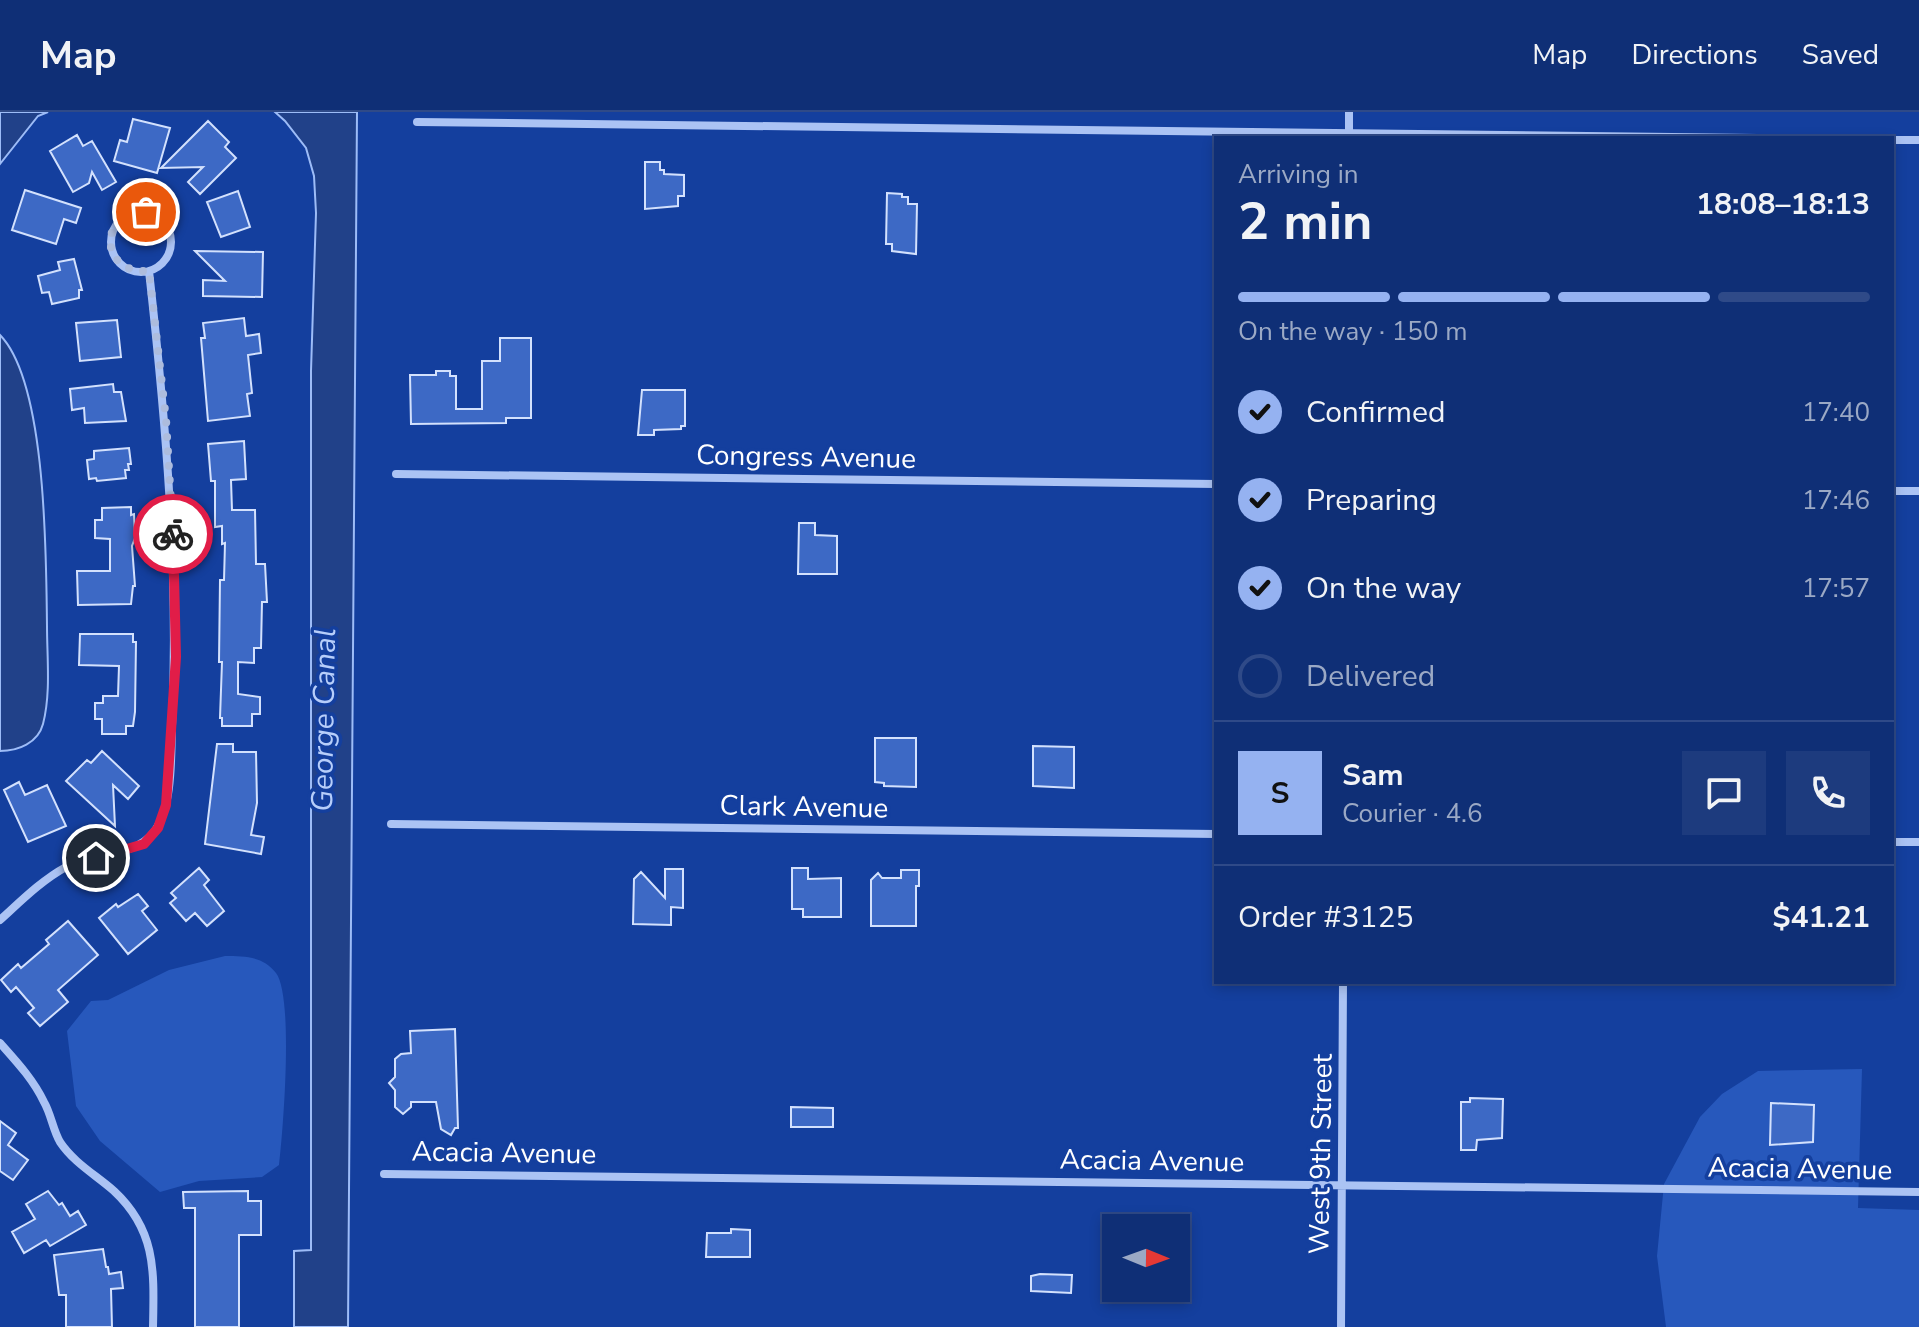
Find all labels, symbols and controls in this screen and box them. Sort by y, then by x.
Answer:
text: Map [40,30,117,81]
text: Map [1532,36,1587,74]
text: Directions [1631,36,1758,74]
text: Saved [1802,36,1879,74]
text: Arriving in [1238,157,1359,192]
pin [112,178,180,246]
text: 18:08–18:13 [1696,184,1870,225]
text: 2 min [1238,186,1373,257]
icon: bag [124,190,168,234]
text: On the way · 150 m [1238,314,1467,349]
icon: check [1238,390,1282,434]
text: Confirmed [1306,392,1446,433]
text: 17:40 [1802,395,1870,430]
street label: Congress Avenue [696,436,916,478]
icon: check [1238,478,1282,522]
text: Preparing [1306,480,1437,521]
text: 17:46 [1802,483,1870,518]
courier [133,494,213,574]
icon: bike [151,512,195,556]
icon: check [1238,566,1282,610]
text: On the way [1306,568,1461,609]
text: 17:57 [1802,571,1870,606]
water label: George Canal [302,628,346,812]
text: Delivered [1306,656,1435,697]
button: chat [1682,751,1766,835]
button: phone [1786,751,1870,835]
text: Sam [1342,755,1404,796]
text: S [1271,773,1289,814]
street label: Clark Avenue [719,787,889,827]
text: Courier · 4.6 [1342,796,1483,831]
pin [62,824,130,892]
icon: home [74,836,118,880]
text: Order #3125 [1238,897,1413,938]
text: $41.21 [1773,897,1870,938]
street label: West 9th Street [1300,1053,1342,1255]
street label: Acacia Avenue [411,1132,597,1174]
street label: Acacia Avenue [1059,1140,1245,1182]
street label: Acacia Avenue [1707,1148,1893,1190]
north arrow [1102,1214,1190,1302]
map controls [1102,1214,1190,1302]

